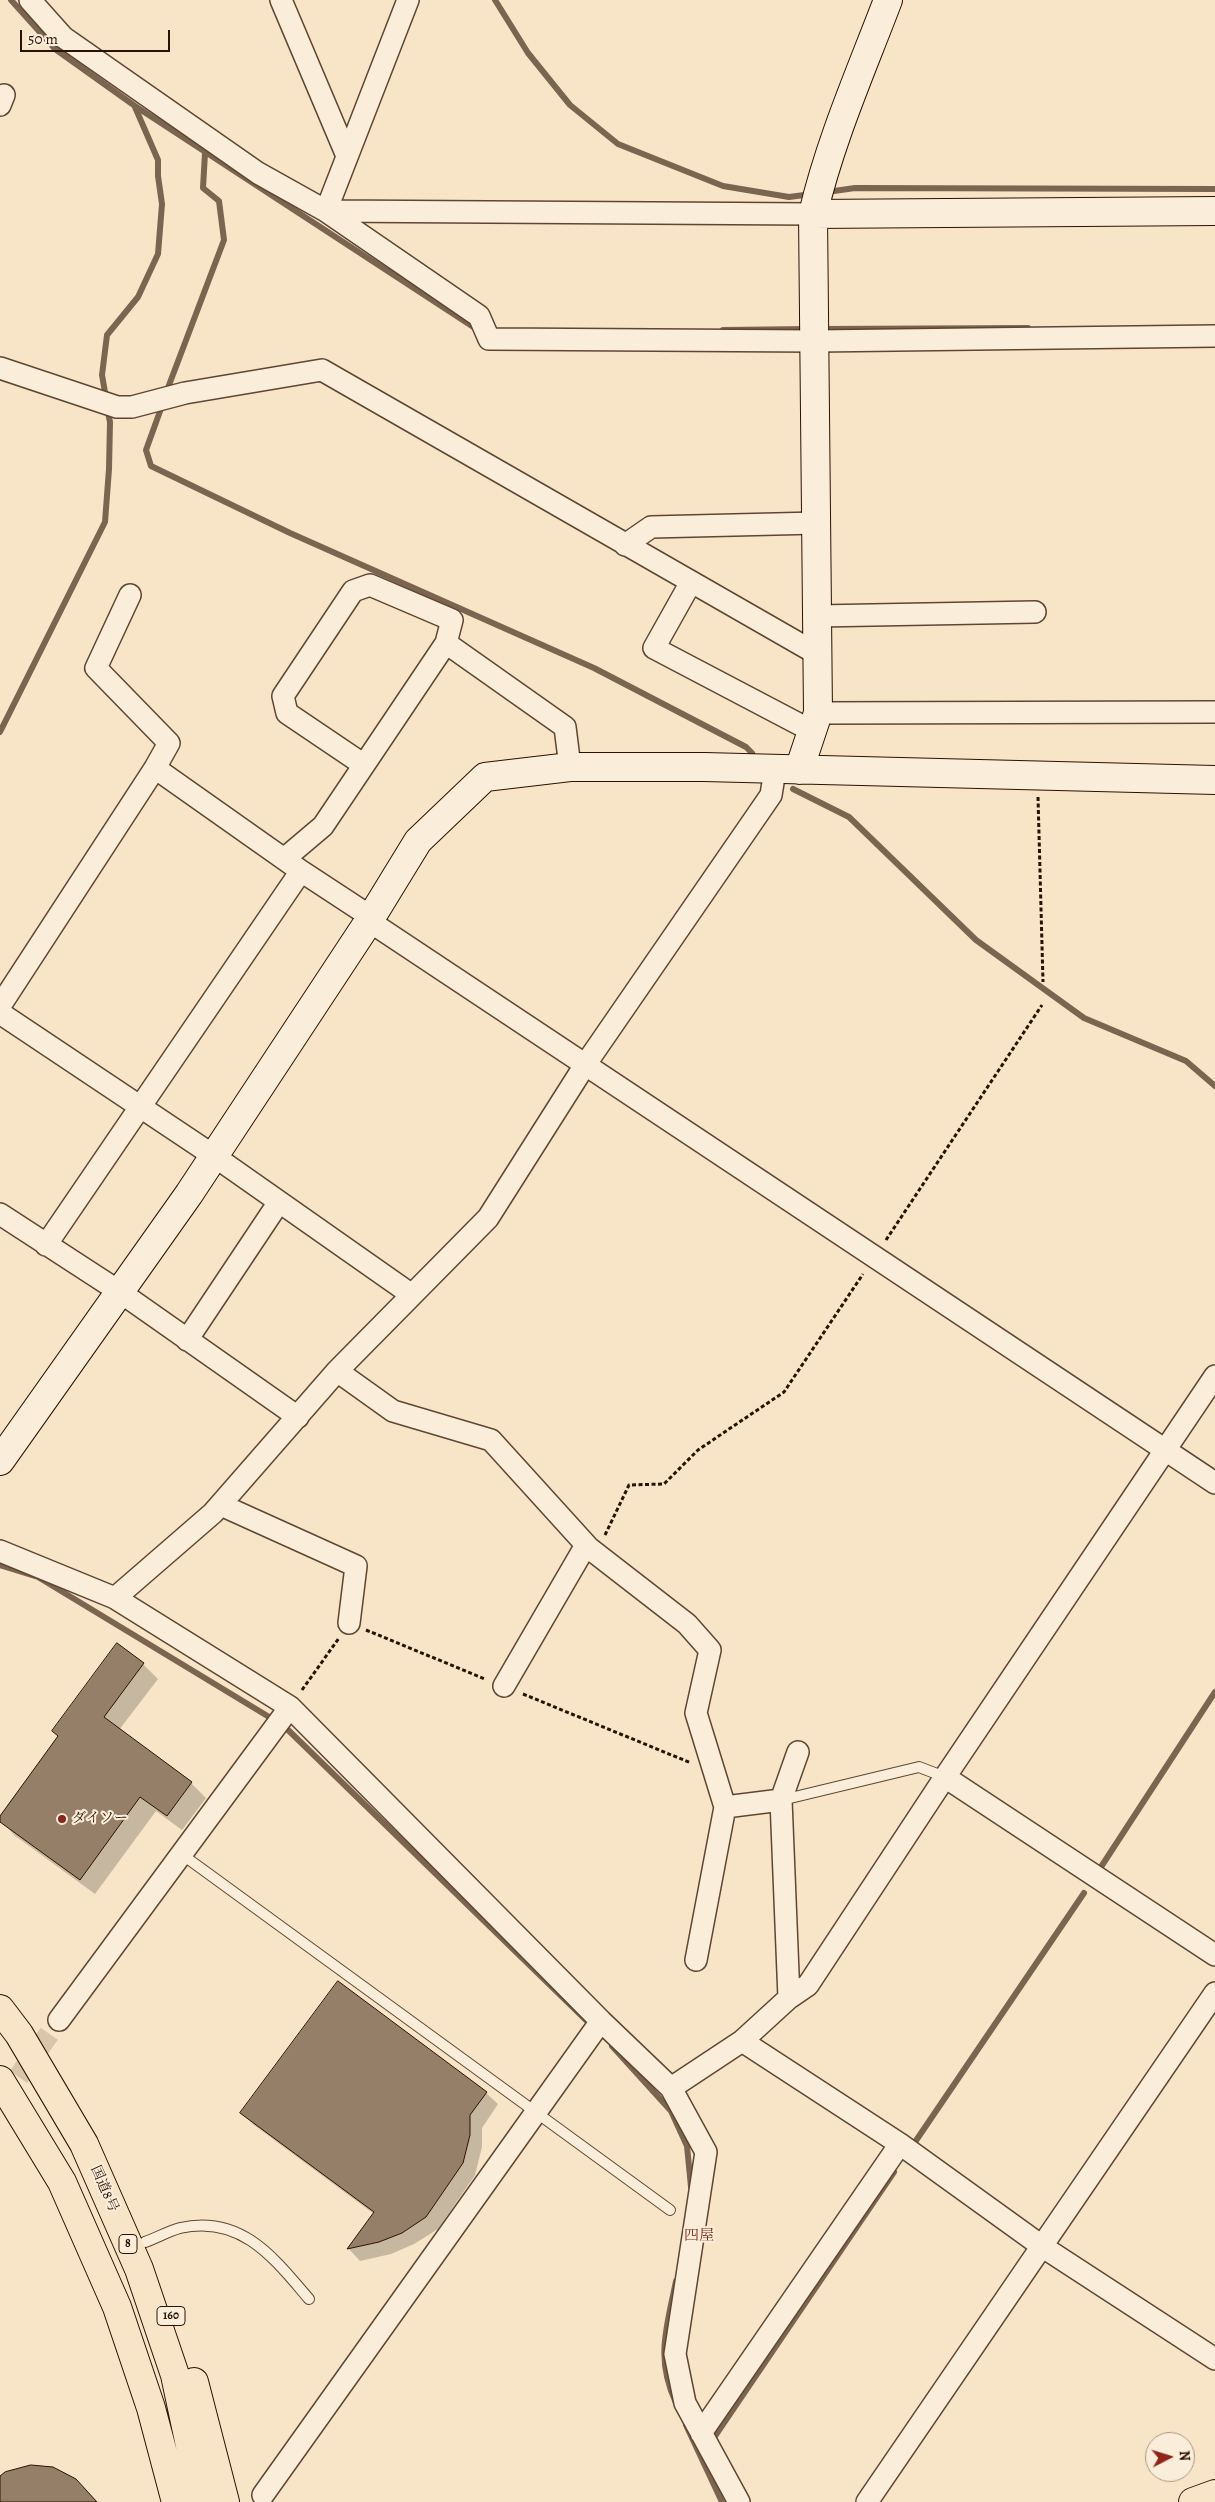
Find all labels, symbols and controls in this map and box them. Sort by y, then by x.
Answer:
scale bar [22,20,172,52]
text: 50 m [28,29,58,49]
place label: ダイソー [72,1811,128,1827]
marker: ダイソー [56,1813,68,1825]
street label: 国道8号 [86,2163,122,2215]
district label: 四屋 [684,2227,714,2245]
road number: 8 [119,2234,137,2254]
road number: 160 [157,2306,185,2326]
north arrow [1145,2432,1195,2482]
text: N [1175,2450,1194,2462]

